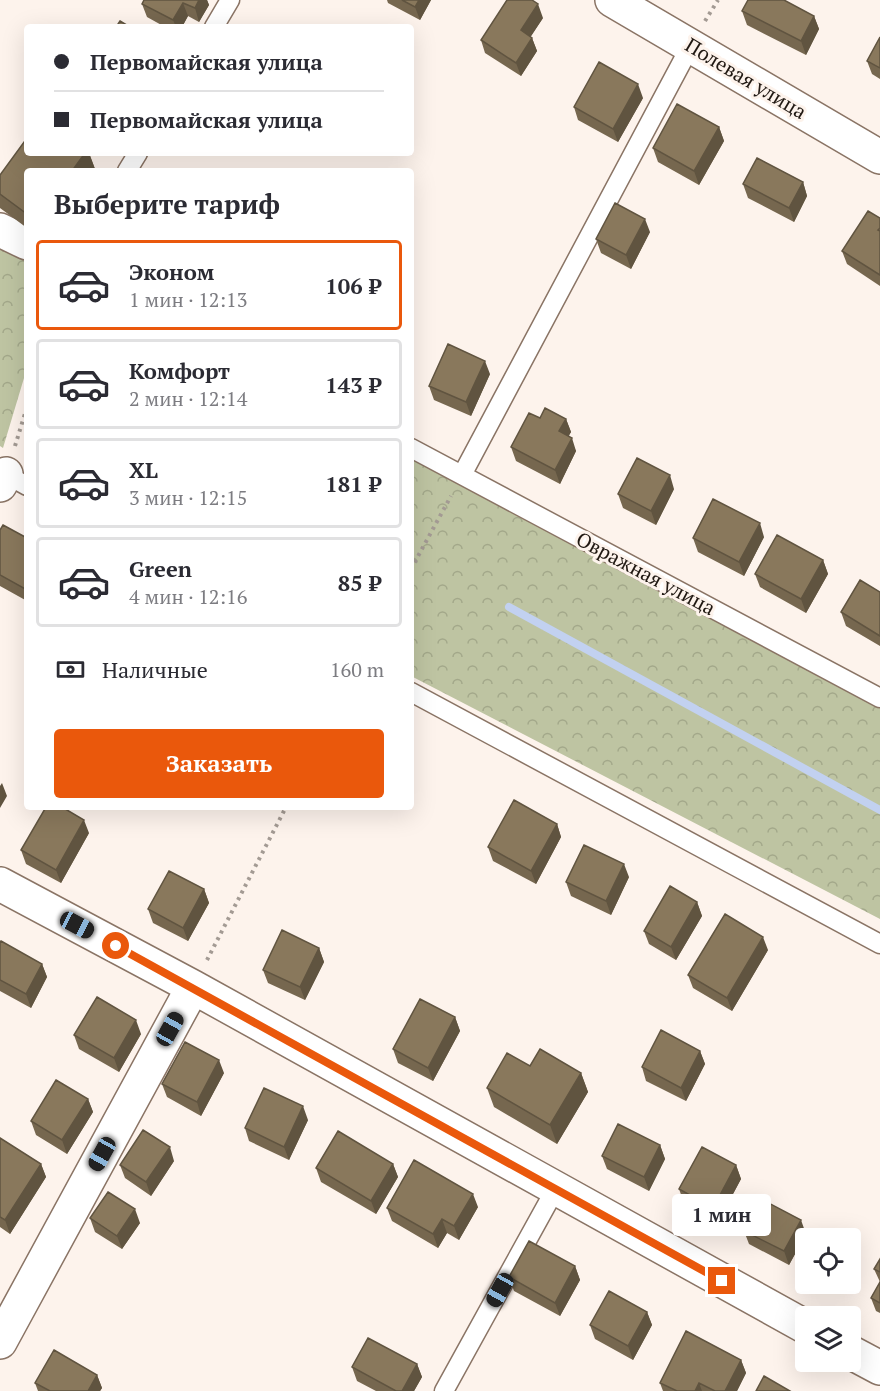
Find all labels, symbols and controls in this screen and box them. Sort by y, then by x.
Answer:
street label: Полевая улица [680,31,812,125]
text: Первомайская улица [90,47,323,76]
text: Первомайская улица [90,105,323,134]
text: Выберите тариф [54,186,280,222]
text: Эконом [129,257,214,286]
icon: car [57,258,111,312]
text: 106 ₽ [325,271,381,300]
text: 1 мин · 12:13 [129,286,247,313]
text: Комфорт [129,356,230,385]
icon: car [57,357,111,411]
text: 143 ₽ [325,370,381,399]
text: 2 мин · 12:14 [129,385,247,412]
text: XL [129,455,158,484]
icon: car [57,456,111,510]
text: 181 ₽ [325,469,381,498]
text: 3 мин · 12:15 [129,484,247,511]
street label: Овражная улица [572,525,720,621]
text: Green [129,554,192,583]
icon: car [57,555,111,609]
text: 85 ₽ [338,568,381,597]
text: 4 мин · 12:16 [129,583,247,610]
icon: cash [54,653,87,686]
text: Наличные [102,655,208,684]
text: 160 m [330,656,384,683]
button: Заказать [54,729,384,798]
car [57,909,97,941]
route start [102,932,129,959]
car [153,1009,187,1049]
car [85,1134,119,1174]
callout: 1 мин [672,1194,771,1236]
text: 1 мин [692,1201,751,1228]
map controls [795,1228,861,1372]
button: locate [795,1228,861,1294]
route end [708,1267,735,1294]
car [483,1270,517,1310]
button: layers [795,1306,861,1372]

